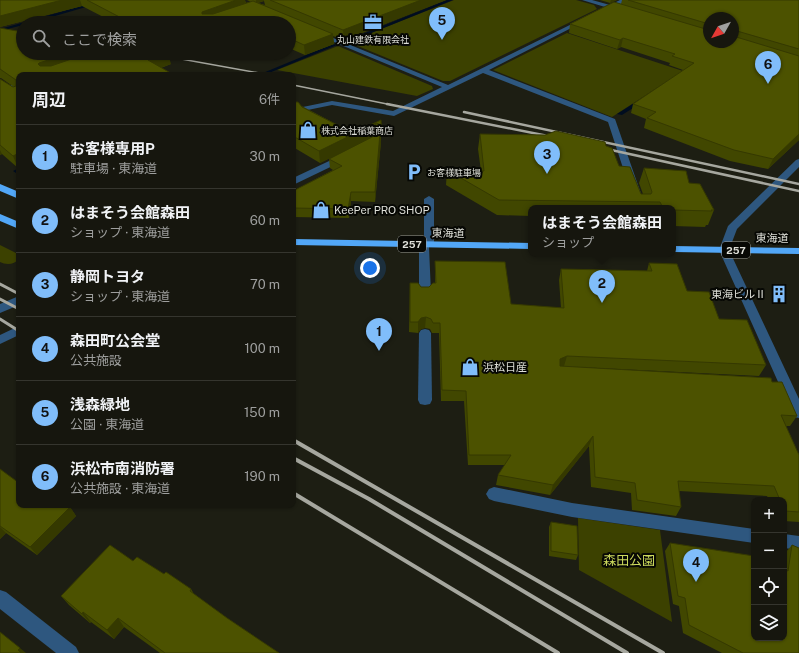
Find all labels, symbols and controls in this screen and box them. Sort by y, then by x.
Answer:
pin: 5 [429,7,455,40]
office icon: 丸山建鉄有限会社 [363,12,383,32]
north arrow [703,12,739,48]
search box [16,16,296,60]
icon: search [30,27,52,49]
text: ここで検索 [62,31,137,48]
place label: 丸山建鉄有限会社 [337,34,409,45]
pin: 6 [755,51,781,84]
text: 周辺 [32,90,66,110]
text: 6件 [259,92,280,107]
shop icon: 株式会社稲葉商店 [298,120,318,140]
place label: 株式会社稲葉商店 [321,125,393,136]
text: お客様専用P [70,140,155,157]
pin: 3 [534,141,560,174]
text: 1 [42,149,48,164]
text: 30 m [250,149,280,164]
text: 駐車場 · 東海道 [70,161,157,176]
parking icon: お客様駐車場 [404,162,424,182]
place label: お客様駐車場 [427,167,481,178]
shop icon: KeePer PRO SHOP [311,200,331,220]
text: はまそう会館森田 [70,204,190,221]
place label: KeePer PRO SHOP [334,204,430,216]
popup [528,205,676,257]
text: 2 [41,213,49,228]
text: 60 m [250,213,280,228]
text: はまそう会館森田 [542,214,662,231]
text: ショップ · 東海道 [70,225,170,240]
street label: 東海道 [431,227,465,239]
street label: 東海道 [755,232,789,244]
text: ショップ [542,235,594,250]
road number: 257 [398,236,426,252]
road number: 257 [722,242,750,258]
your location [360,258,380,278]
text: 静岡トヨタ [70,268,145,285]
pin: 2 [589,270,615,303]
text: 3 [41,277,49,292]
text: 70 m [250,277,280,292]
building icon: 東海ビルⅡ [769,284,789,304]
place label: 東海ビルⅡ [711,288,766,300]
text: ショップ · 東海道 [70,289,170,304]
pin: 1 [366,318,392,351]
text: 森田町公会堂 [70,332,160,349]
text: 4 [41,341,49,356]
text: 100 m [244,341,280,356]
text: 公共施設 [70,353,122,368]
shop icon: 浜松日産 [460,357,480,377]
place label: 浜松日産 [483,361,527,373]
text: 浅森緑地 [70,396,130,413]
text: 5 [41,405,49,420]
text: 150 m [244,405,280,420]
text: 公園 · 東海道 [70,417,144,432]
text: 浜松市南消防署 [70,460,175,477]
text: 6 [41,469,49,484]
text: 190 m [244,469,280,484]
text: 公共施設 · 東海道 [70,481,170,496]
map controls [751,497,787,641]
button: + [751,497,787,533]
button: − [751,533,787,569]
pin: 4 [683,549,709,582]
park label: 森田公園 [603,553,655,568]
button: locate [751,569,787,605]
button: layers [751,605,787,641]

